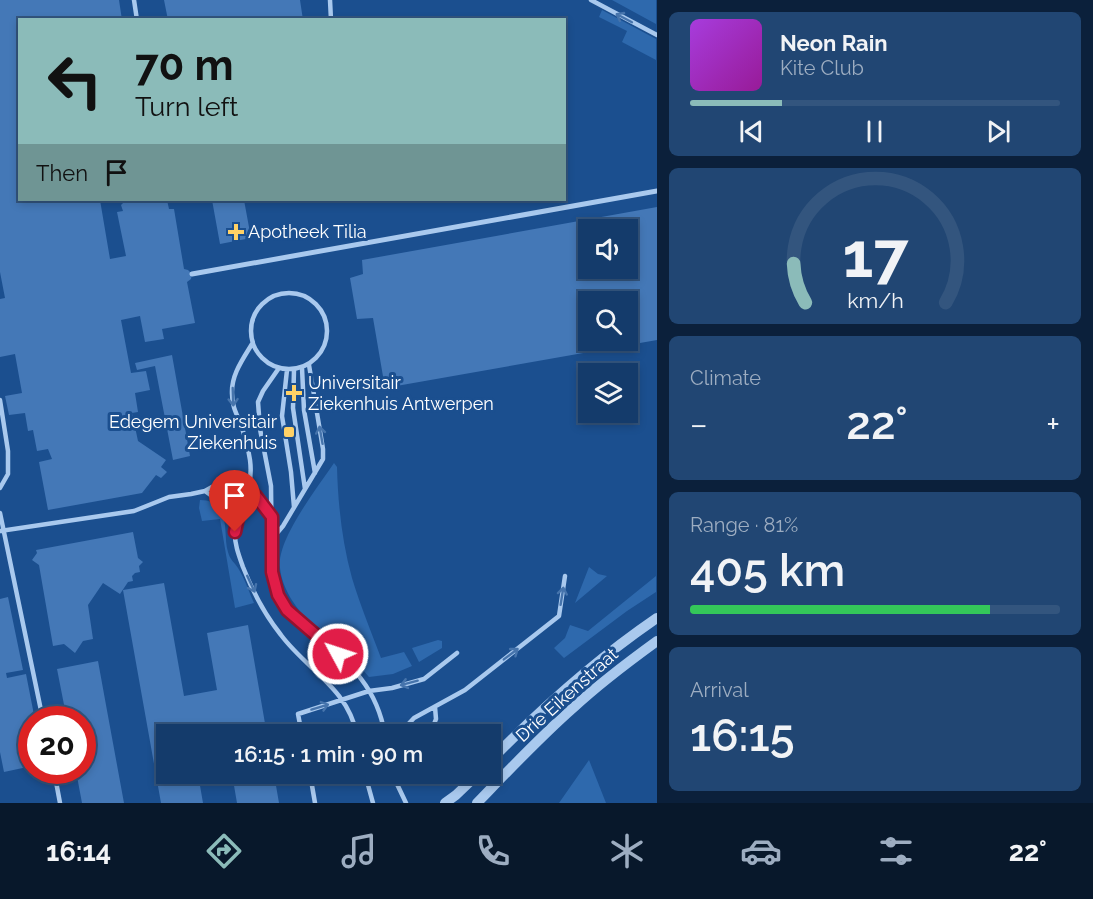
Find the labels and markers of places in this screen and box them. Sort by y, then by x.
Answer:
place label: Apotheek Tilia [248,221,367,242]
marker: Apotheek Tilia [229,225,243,239]
place label: Universitair Ziekenhuis Antwerpen [308,372,494,414]
marker: Universitair Ziekenhuis Antwerpen [285,384,303,402]
place label: Edegem Universitair Ziekenhuis [109,411,278,453]
marker: Edegem Universitair Ziekenhuis [282,425,296,439]
pin [209,470,260,532]

